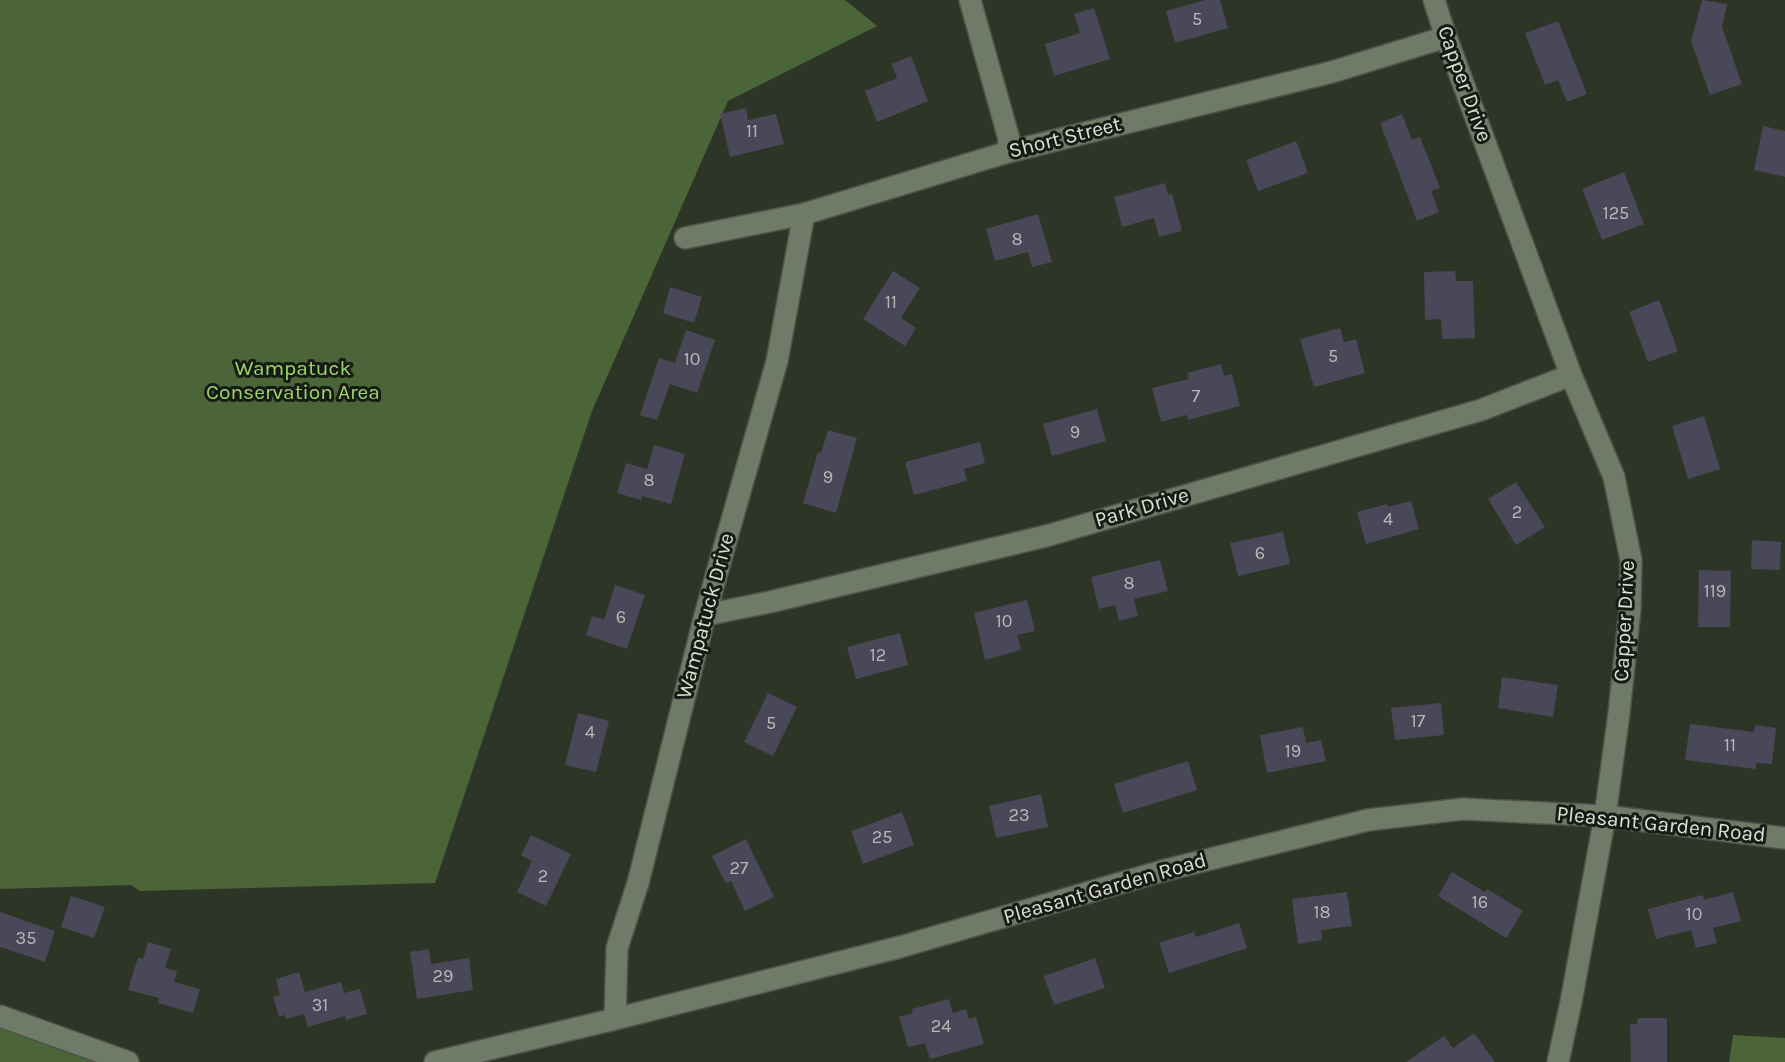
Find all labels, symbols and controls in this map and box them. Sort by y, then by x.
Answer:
house number: 5 [1192,9,1202,31]
street label: Capper Drive [1431,23,1497,145]
street label: Short Street [1006,112,1124,164]
house number: 11 [746,121,758,143]
house number: 125 [1603,203,1629,225]
house number: 8 [1011,229,1023,251]
house number: 11 [885,292,897,314]
house number: 5 [1328,346,1338,368]
house number: 10 [684,349,700,371]
park label: Wampatuck Conservation Area [206,356,380,406]
house number: 7 [1192,386,1200,408]
house number: 9 [1070,422,1080,444]
house number: 9 [823,467,833,489]
house number: 8 [643,470,655,492]
street label: Park Drive [1092,483,1192,533]
house number: 2 [1512,502,1522,524]
house number: 4 [1383,509,1393,531]
street label: Wampatuck Drive [672,530,740,702]
house number: 6 [1255,543,1265,565]
street label: Capper Drive [1609,560,1641,682]
house number: 8 [1123,573,1135,595]
house number: 119 [1704,581,1726,603]
house number: 6 [616,607,626,629]
house number: 10 [996,611,1012,633]
house number: 12 [870,645,886,667]
house number: 17 [1411,711,1425,733]
house number: 5 [766,713,776,735]
house number: 4 [585,722,595,744]
house number: 11 [1724,735,1736,757]
house number: 19 [1285,741,1301,763]
street label: Pleasant Garden Road [1555,801,1767,849]
house number: 23 [1008,805,1030,827]
house number: 25 [872,827,892,849]
street label: Pleasant Garden Road [1001,848,1209,930]
house number: 27 [730,858,748,880]
house number: 2 [538,866,548,888]
house number: 16 [1472,892,1488,914]
house number: 18 [1313,902,1331,924]
house number: 10 [1686,904,1702,926]
house number: 35 [16,928,36,950]
house number: 29 [433,966,453,988]
house number: 31 [312,995,328,1017]
house number: 24 [931,1016,951,1038]

